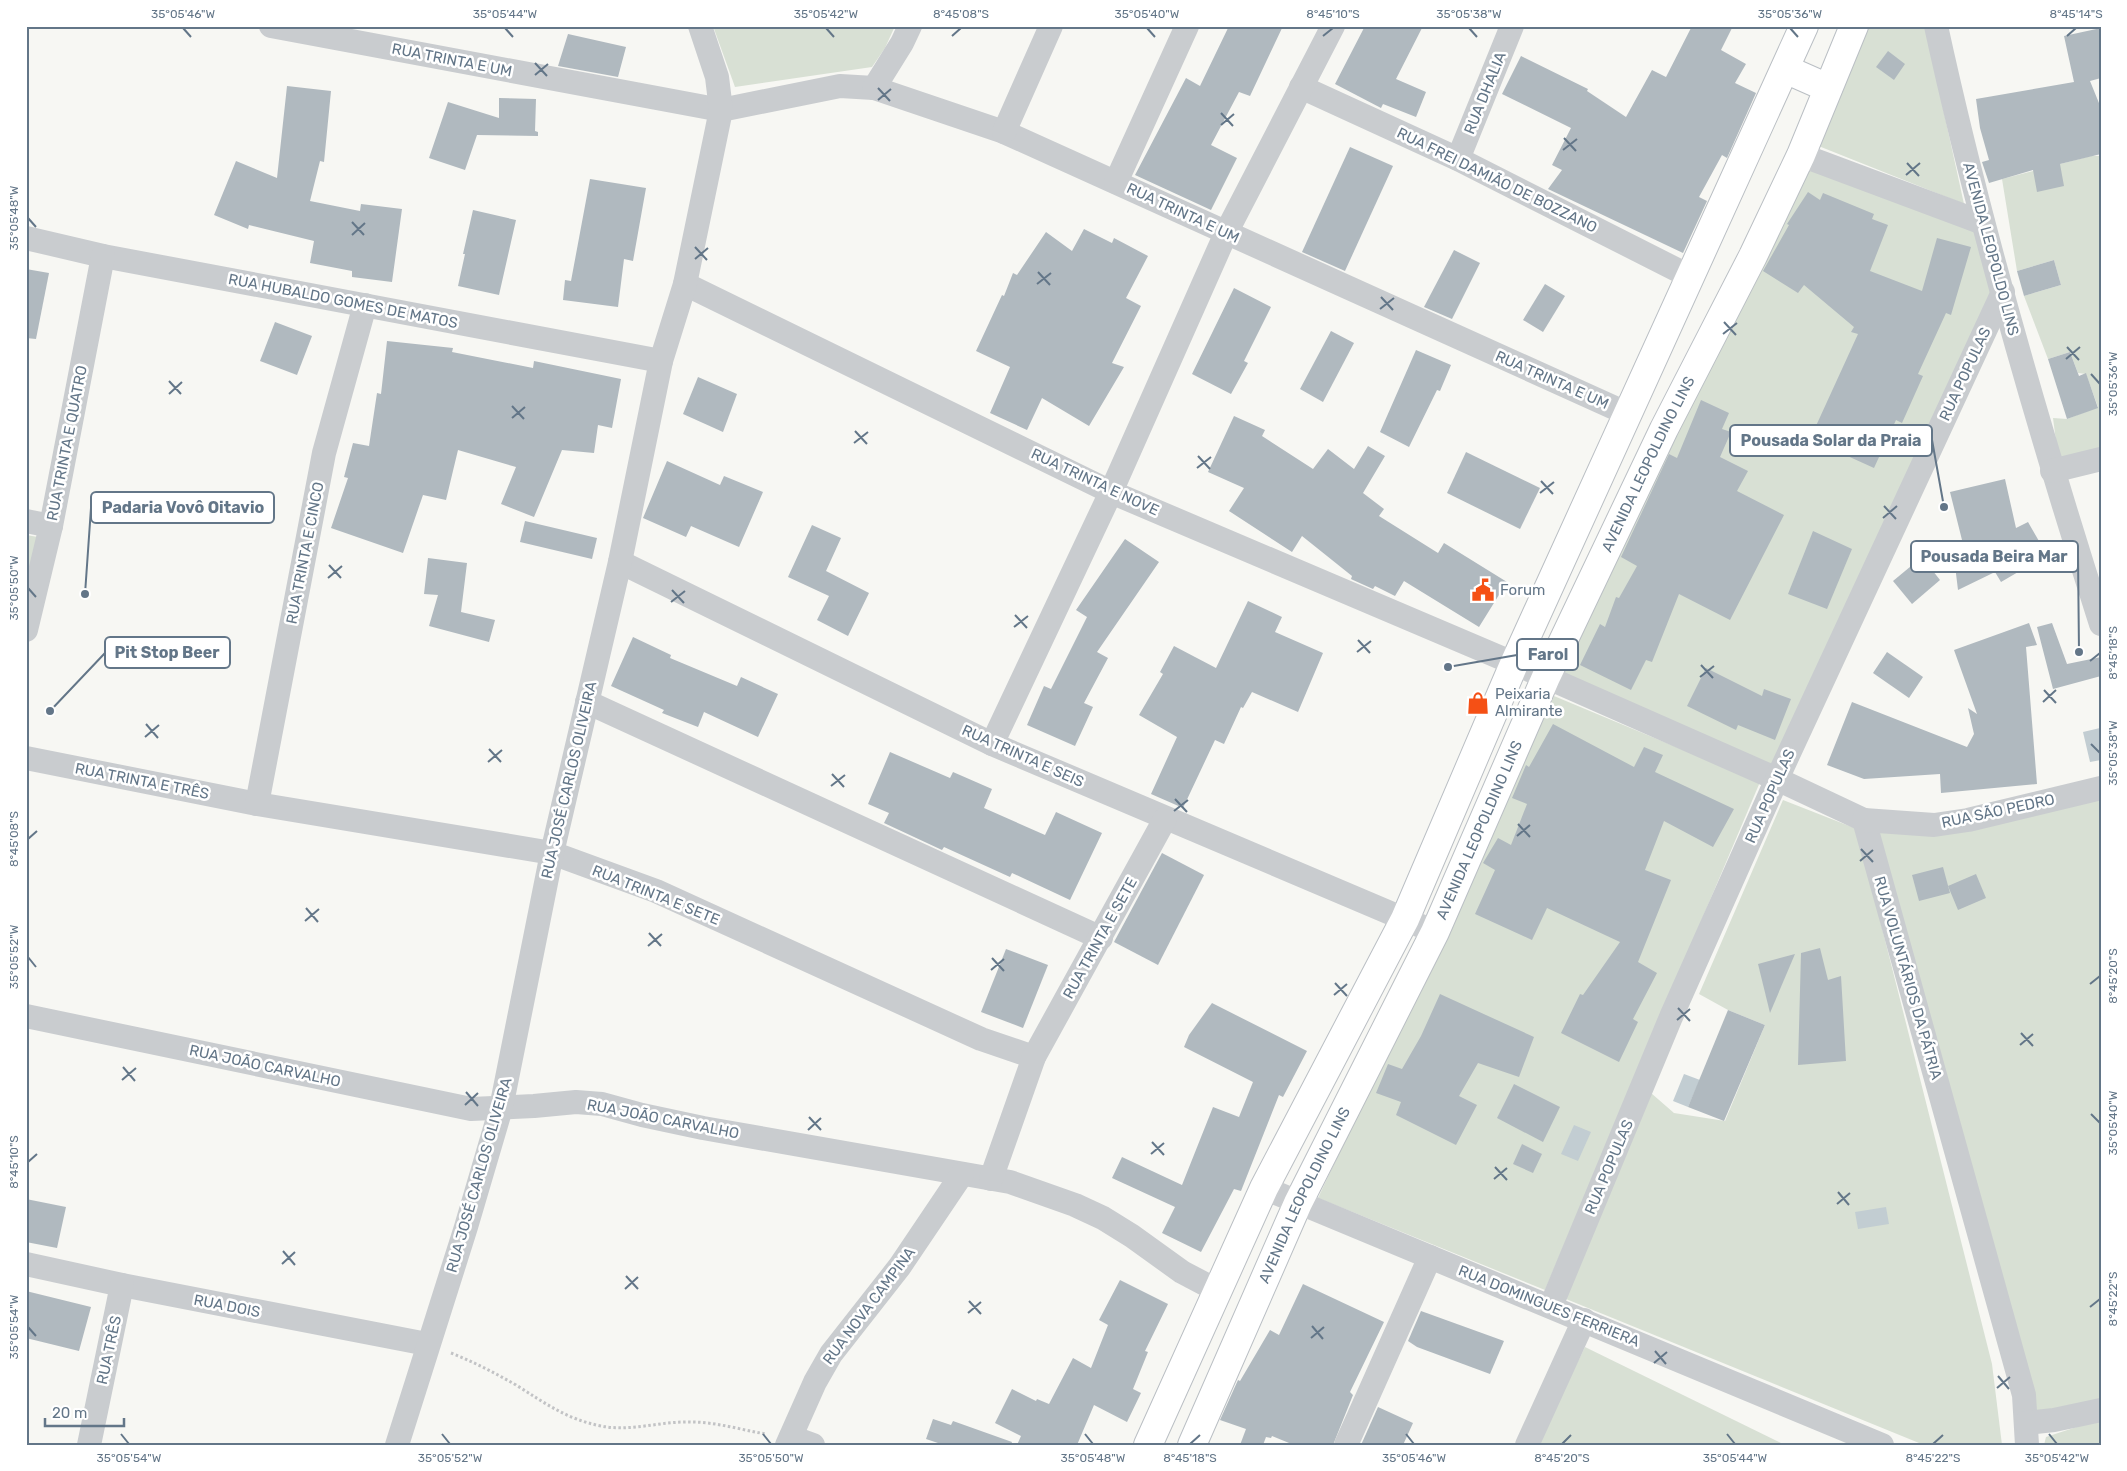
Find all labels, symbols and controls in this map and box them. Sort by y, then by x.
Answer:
text: 35°05'46"W [151,7,215,21]
text: 35°05'44"W [473,7,538,21]
text: 35°05'42"W [794,7,859,21]
text: 8°45'08"S [933,7,989,21]
text: 35°05'40"W [1115,7,1180,21]
text: 8°45'10"S [1306,7,1360,21]
text: 35°05'38"W [1436,7,1502,21]
text: 35°05'36"W [1758,7,1823,21]
text: 8°45'14"S [2049,7,2103,21]
street label: RUA TRINTA E UM [390,40,514,80]
street label: RUA DHALIA [1460,49,1510,137]
street label: RUA FREI DAMIÃO DE BOZZANO [1394,124,1600,236]
street label: AVENIDA LEOPOLDO LINS [1959,160,2023,338]
street label: RUA TRINTA E UM [1124,179,1242,247]
text: 35°05'48"W [7,185,21,250]
street label: RUA HUBALDO GOMES DE MATOS [227,270,459,332]
street label: RUA POPULAS [1935,324,1995,424]
street label: RUA TRINTA E UM [1493,347,1611,413]
text: 35°05'36"W [2106,351,2120,416]
street label: RUA TRINTA E QUATRO [43,364,91,522]
street label: AVENIDA LEOPOLDINO LINS [1598,373,1699,555]
callout: Pousada Solar da Praia [1730,425,1932,456]
text: Pousada Solar da Praia [1740,431,1922,450]
street label: RUA TRINTA E NOVE [1028,444,1162,520]
street label: RUA TRINTA E CINCO [282,480,328,626]
callout: Padaria Vovô Oitavio [91,492,274,523]
text: Padaria Vovô Oitavio [102,498,264,517]
callout: Pousada Beira Mar [1911,541,2078,572]
text: Pousada Beira Mar [1920,547,2068,566]
text: 35°05'50"W [7,555,21,621]
public building icon: Forum [1470,577,1496,603]
place label: Forum [1500,581,1545,599]
text: 8°45'18"S [2106,626,2120,680]
callout: Pit Stop Beer [105,637,230,668]
callout: Farol [1517,639,1578,670]
text: Pit Stop Beer [114,643,220,662]
text: Farol [1528,645,1568,664]
street label: RUA JOSÉ CARLOS OLIVEIRA [538,680,600,880]
place label: Peixaria Almirante [1495,685,1563,720]
shop icon: Peixaria Almirante [1465,690,1491,716]
text: 35°05'38"W [2106,720,2120,786]
street label: RUA TRINTA E SEIS [959,721,1087,791]
street label: AVENIDA LEOPOLDINO LINS [1433,738,1526,922]
street label: RUA POPULAS [1741,746,1799,846]
street label: RUA TRINTA E TRÊS [73,759,211,803]
street label: RUA SÃO PEDRO [1940,790,2056,832]
text: 8°45'08"S [7,811,21,867]
street label: RUA TRINTA E SETE [590,861,722,929]
street label: RUA TRINTA E SETE [1059,874,1141,1002]
street label: RUA VOLUNTÁRIOS DA PÁTRIA [1870,874,1946,1082]
text: 35°05'52"W [7,924,21,989]
text: 8°45'20"S [2106,948,2120,1004]
street label: RUA JOÃO CARVALHO [188,1041,342,1091]
street label: RUA JOSÉ CARLOS OLIVEIRA [443,1075,515,1275]
text: 35°05'40"W [2106,1090,2120,1155]
street label: RUA JOÃO CARVALHO [585,1095,741,1143]
street label: AVENIDA LEOPOLDINO LINS [1255,1104,1354,1286]
street label: RUA POPULAS [1581,1117,1637,1217]
text: 8°45'10"S [7,1135,21,1189]
street label: RUA NOVA CAMPINA [819,1244,919,1368]
street label: RUA DOMINGUES FERRIERA [1456,1261,1642,1351]
text: 8°45'22"S [2106,1271,2120,1327]
street label: RUA DOIS [192,1291,262,1321]
text: 35°05'54"W [7,1294,21,1359]
street label: RUA TRÊS [93,1314,125,1386]
scale bar [45,1396,124,1428]
text: 20 m [52,1404,87,1422]
text: 35°05'54"W [97,1451,162,1465]
text: 35°05'52"W [418,1451,483,1465]
text: 35°05'50"W [738,1451,804,1465]
text: 35°05'48"W [1061,1451,1126,1465]
text: 8°45'18"S [1163,1451,1217,1465]
text: 35°05'46"W [1382,1451,1446,1465]
text: 8°45'20"S [1534,1451,1590,1465]
text: 35°05'44"W [1703,1451,1768,1465]
text: 8°45'22"S [1905,1451,1961,1465]
text: 35°05'42"W [2025,1451,2090,1465]

